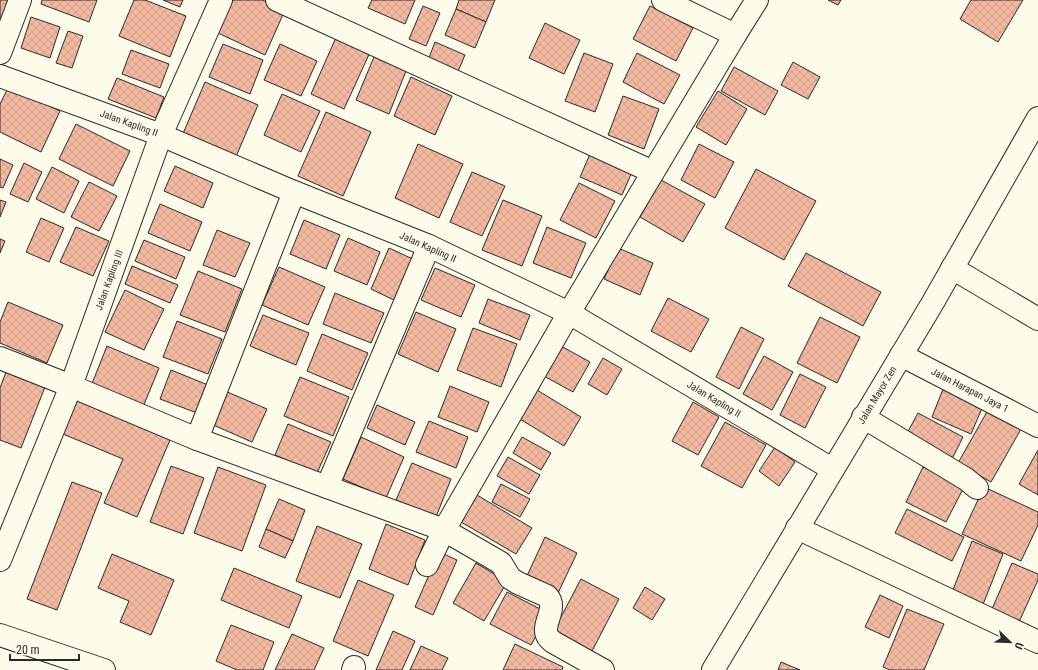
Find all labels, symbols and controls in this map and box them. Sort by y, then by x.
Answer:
street label: Jalan Kapling II [99,107,159,139]
street label: Jalan Kapling II [398,230,458,264]
street label: Jalan Kapling III [93,248,125,312]
street label: Jalan Mayor Zen [855,364,899,426]
street label: Jalan Harapan Jaya 1 [930,366,1010,414]
street label: Jalan Kapling II [685,379,743,419]
north arrow [990,622,1030,662]
scale bar [10,636,79,662]
text: U [1012,640,1026,651]
text: 20 m [16,643,40,657]

